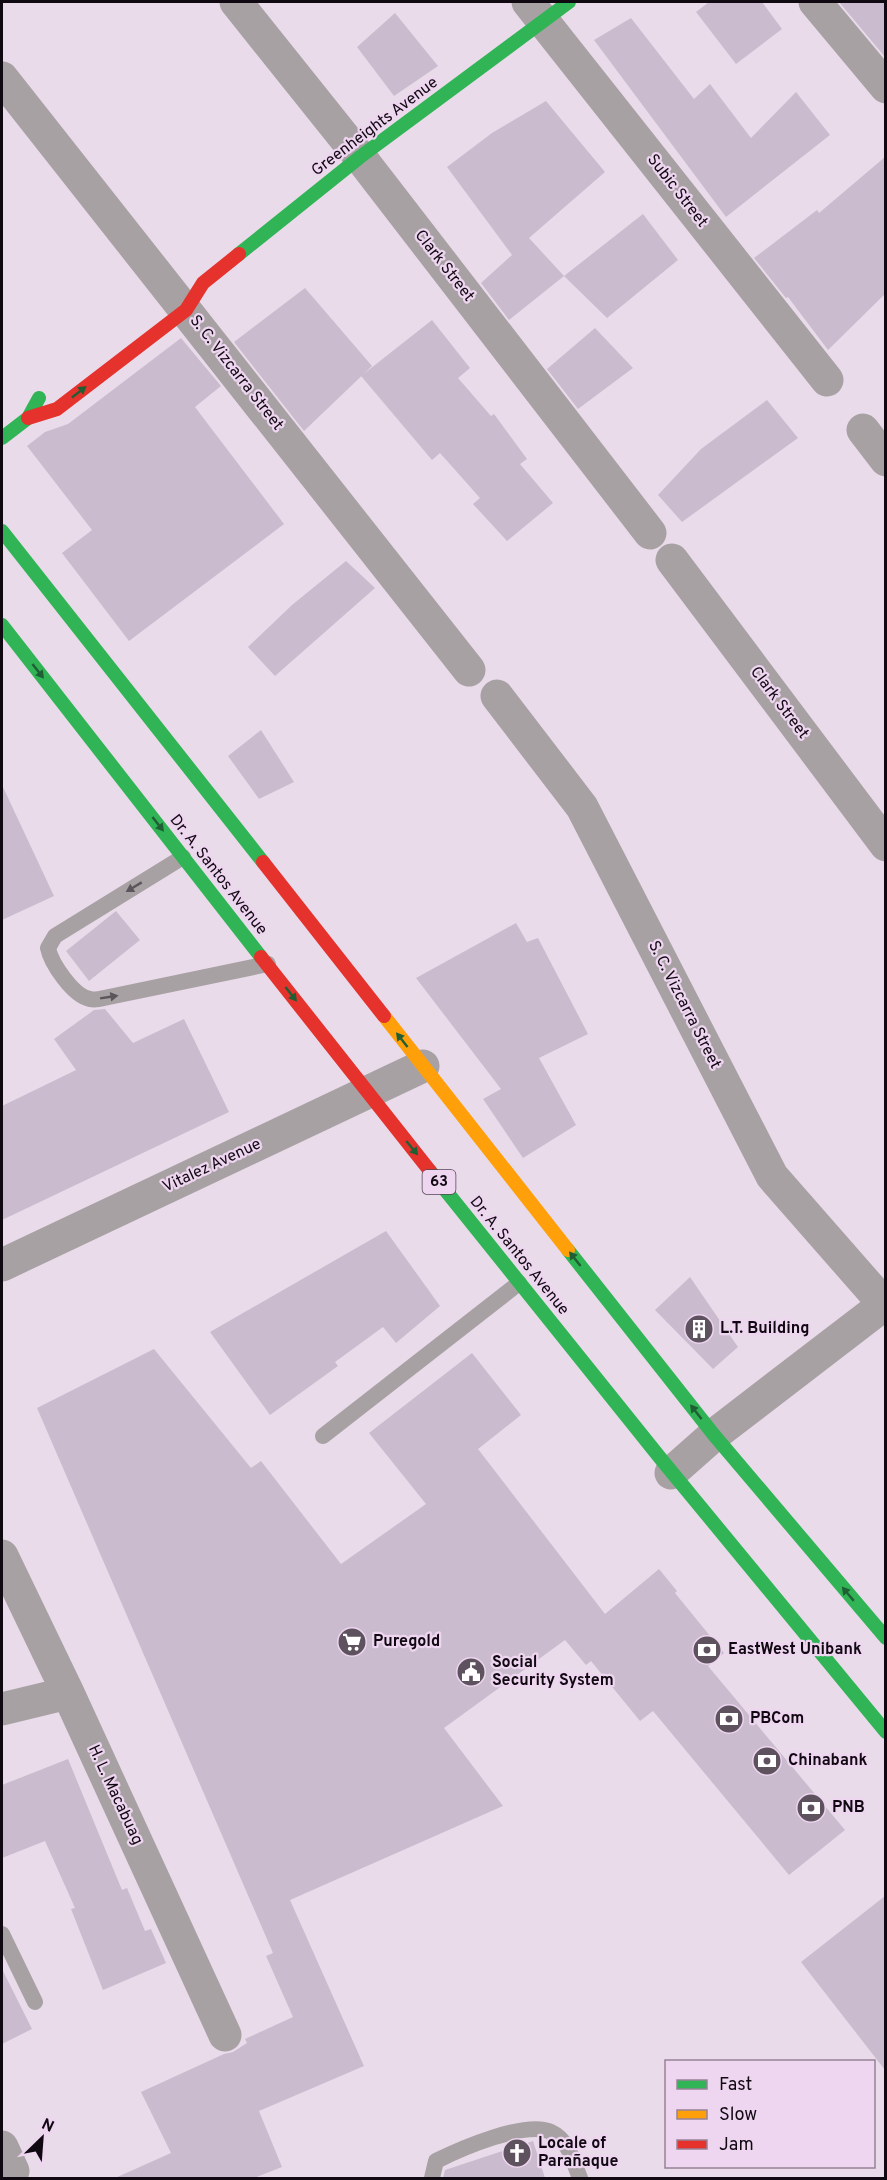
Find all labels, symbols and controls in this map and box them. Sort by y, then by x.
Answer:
street label: Greenheights Avenue [308,73,442,181]
street label: Subic Street [642,150,712,232]
street label: Clark Street [410,226,478,306]
street label: S. C. Vizcarra Street [185,311,287,435]
one-way arrow [72,387,87,399]
one-way arrow [31,663,44,679]
street label: Clark Street [745,663,813,743]
street label: Dr. A. Santos Avenue [165,811,271,939]
one-way arrow [151,817,163,832]
one-way arrow [125,882,142,893]
street label: S. C. Vizcarra Street [643,938,725,1072]
one-way arrow [285,986,297,1002]
one-way arrow [100,992,119,1001]
one-way arrow [397,1032,409,1047]
street label: Vitalez Avenue [160,1135,264,1197]
one-way arrow [405,1140,418,1156]
road number: 63 [422,1170,456,1194]
street label: Dr. A. Santos Avenue [465,1192,573,1320]
one-way arrow [570,1251,582,1266]
building icon: L.T. Building [683,1313,715,1345]
place label: L.T. Building [720,1319,809,1339]
one-way arrow [689,1404,702,1420]
one-way arrow [842,1587,855,1602]
supermarket icon: Puregold [336,1626,368,1658]
place label: Puregold [373,1632,440,1652]
bank icon: EastWest Unibank [691,1634,723,1666]
place label: EastWest Unibank [728,1640,862,1660]
place label: Social Security System [492,1653,614,1691]
public building icon: Social Security System [455,1656,487,1688]
bank icon: PBCom [713,1703,745,1735]
place label: PBCom [750,1709,804,1729]
street label: H. L. Macabuag [83,1742,147,1848]
bank icon: Chinabank [751,1745,783,1777]
place label: Chinabank [788,1751,867,1771]
bank icon: PNB [795,1792,827,1824]
place label: PNB [832,1798,865,1818]
legend [665,2060,875,2168]
text: Fast [719,2074,752,2097]
text: Slow [719,2104,757,2127]
north arrow [12,2108,72,2168]
text: N [38,2115,57,2138]
place label: Locale of Parañaque [538,2134,618,2172]
text: Jam [719,2134,754,2157]
church icon: Locale of Parañaque [501,2137,533,2169]

